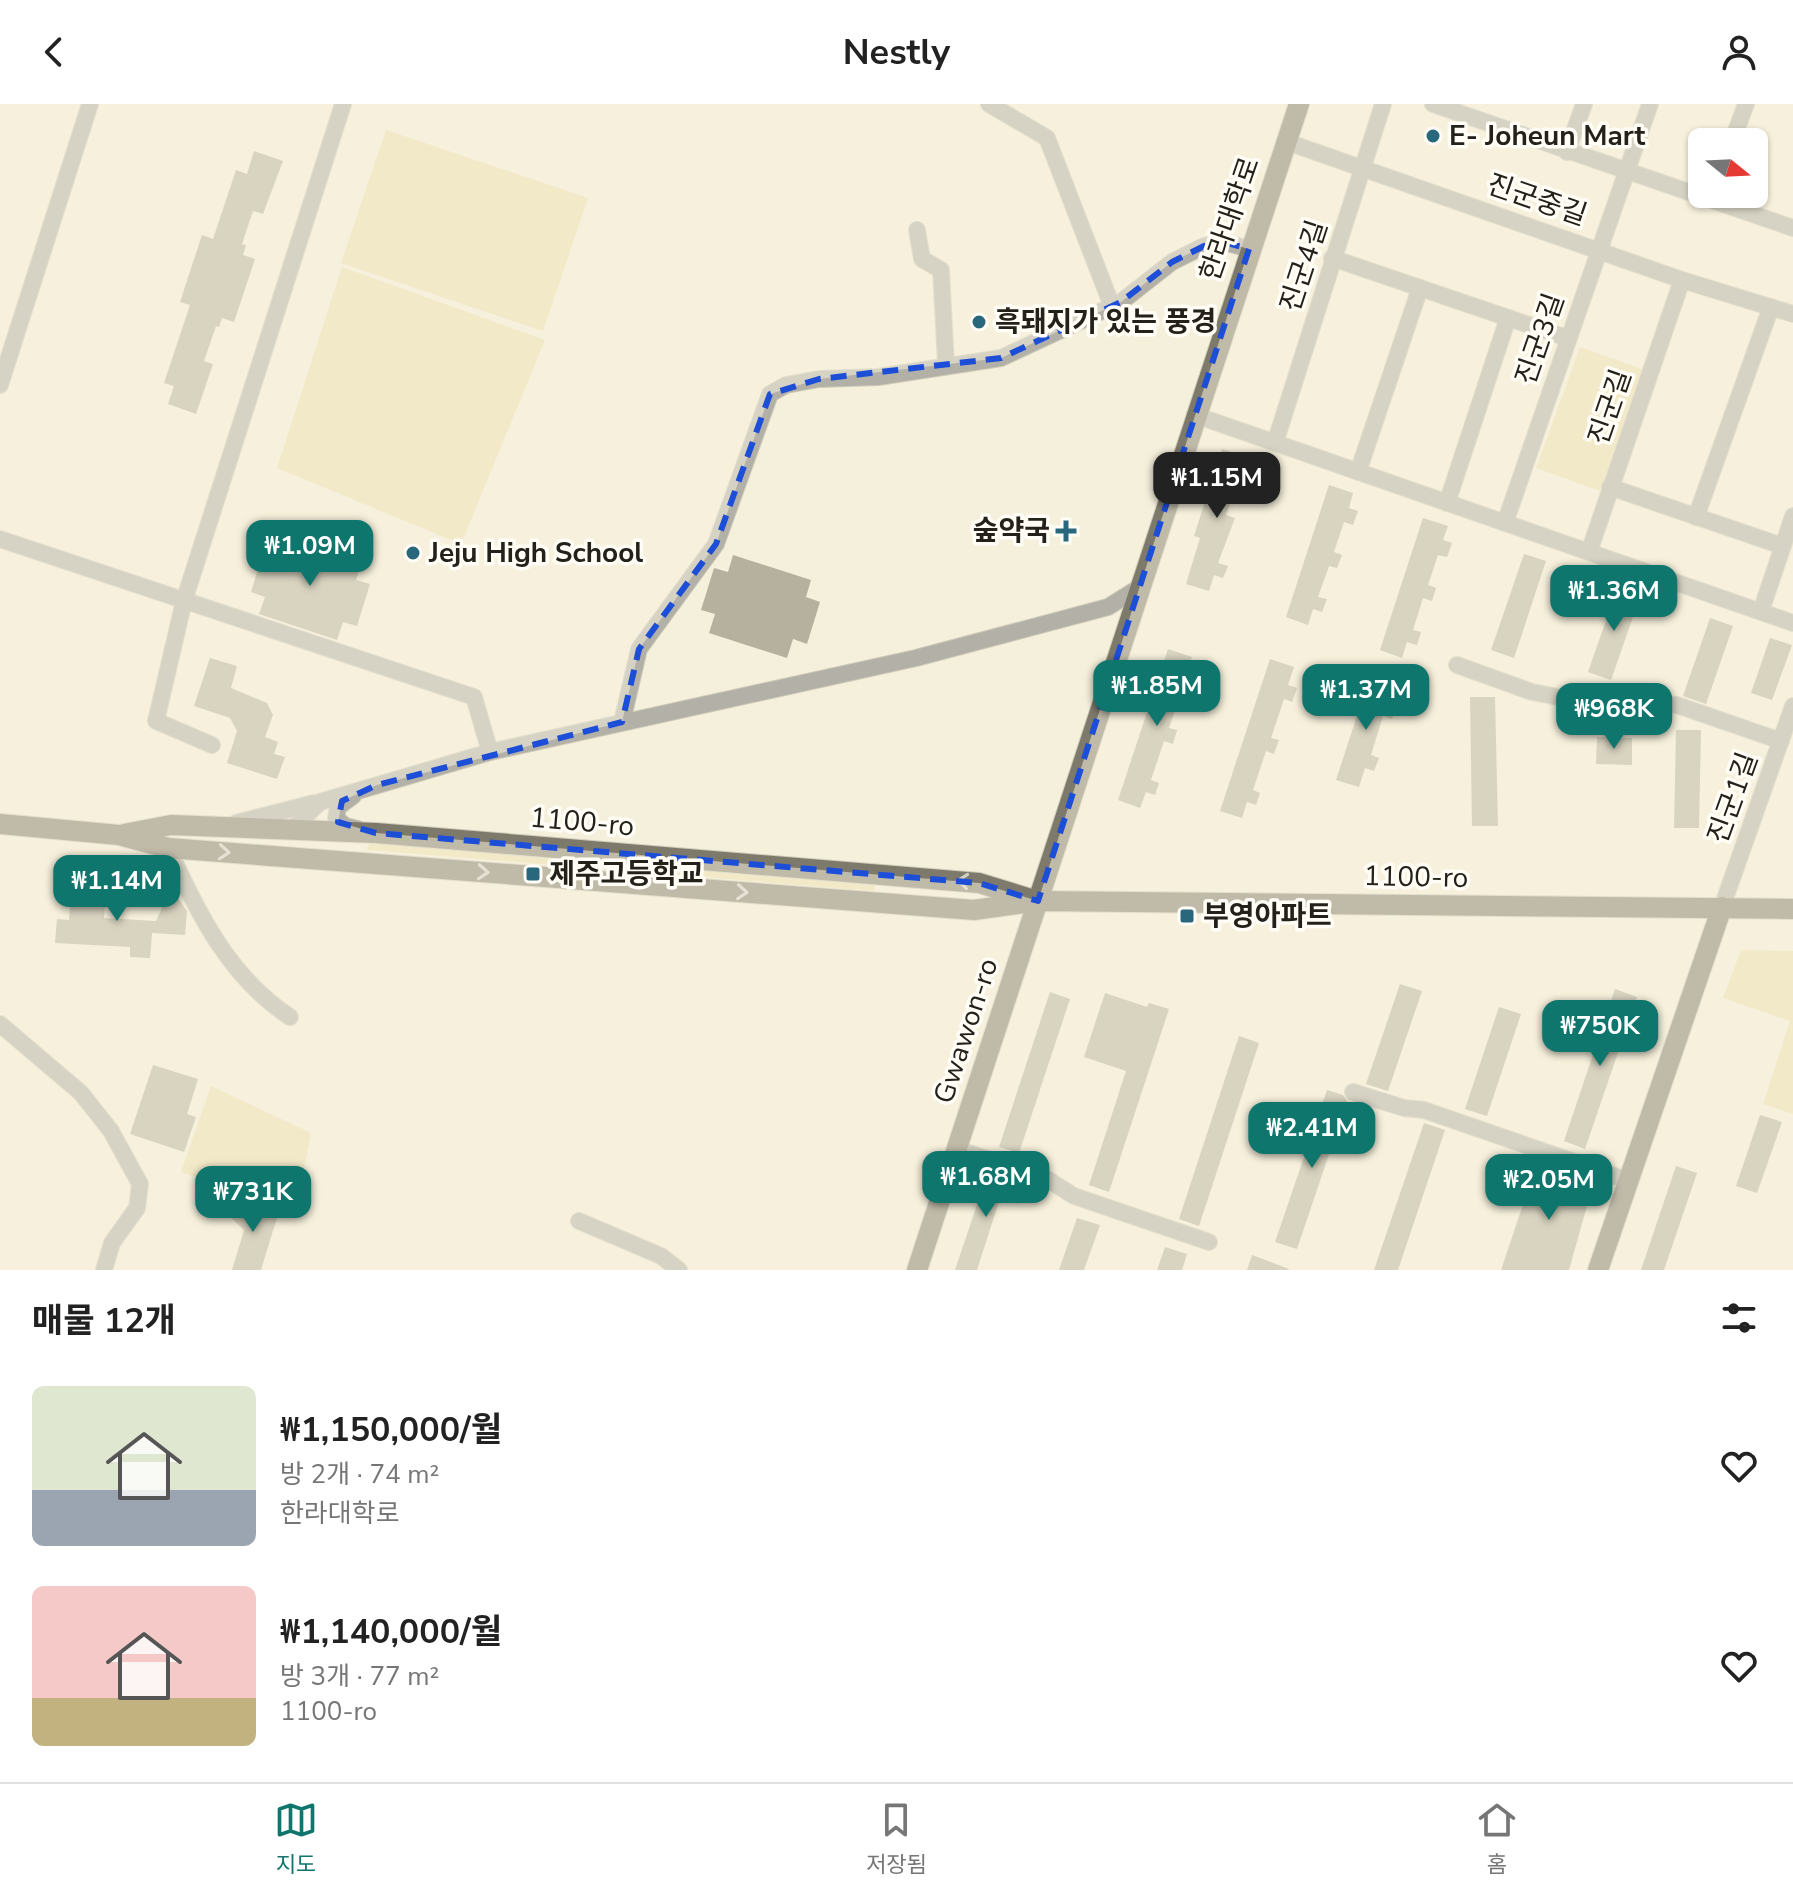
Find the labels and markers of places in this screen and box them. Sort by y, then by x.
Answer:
place label: E- Joheun Mart [1449,117,1646,155]
marker: E- Joheun Mart [1424,127,1442,145]
place label: 흑돼지가 있는 풍경 [995,303,1216,341]
marker: 흑돼지가 있는 풍경 [970,313,988,331]
pin: ₩1.15M [1152,452,1282,520]
place label: 숲약국 [973,512,1050,550]
pin: ₩1.09M [245,520,375,588]
marker: 숲약국 [1057,522,1075,540]
place label: Jeju High School [428,534,643,572]
marker: Jeju High School [404,544,422,562]
pin: ₩1.36M [1549,565,1679,633]
pin: ₩1.85M [1092,660,1222,728]
pin: ₩1.37M [1301,664,1431,732]
pin: ₩968K [1558,683,1670,751]
pin: ₩1.14M [52,855,182,923]
place label: 제주고등학교 [549,855,704,893]
marker: 제주고등학교 [524,865,542,883]
place label: 부영아파트 [1203,897,1332,935]
marker: 부영아파트 [1178,907,1196,925]
pin: ₩750K [1544,1000,1656,1068]
pin: ₩2.41M [1247,1102,1377,1170]
pin: ₩1.68M [921,1151,1051,1219]
pin: ₩2.05M [1484,1154,1614,1222]
pin: ₩731K [197,1166,309,1234]

